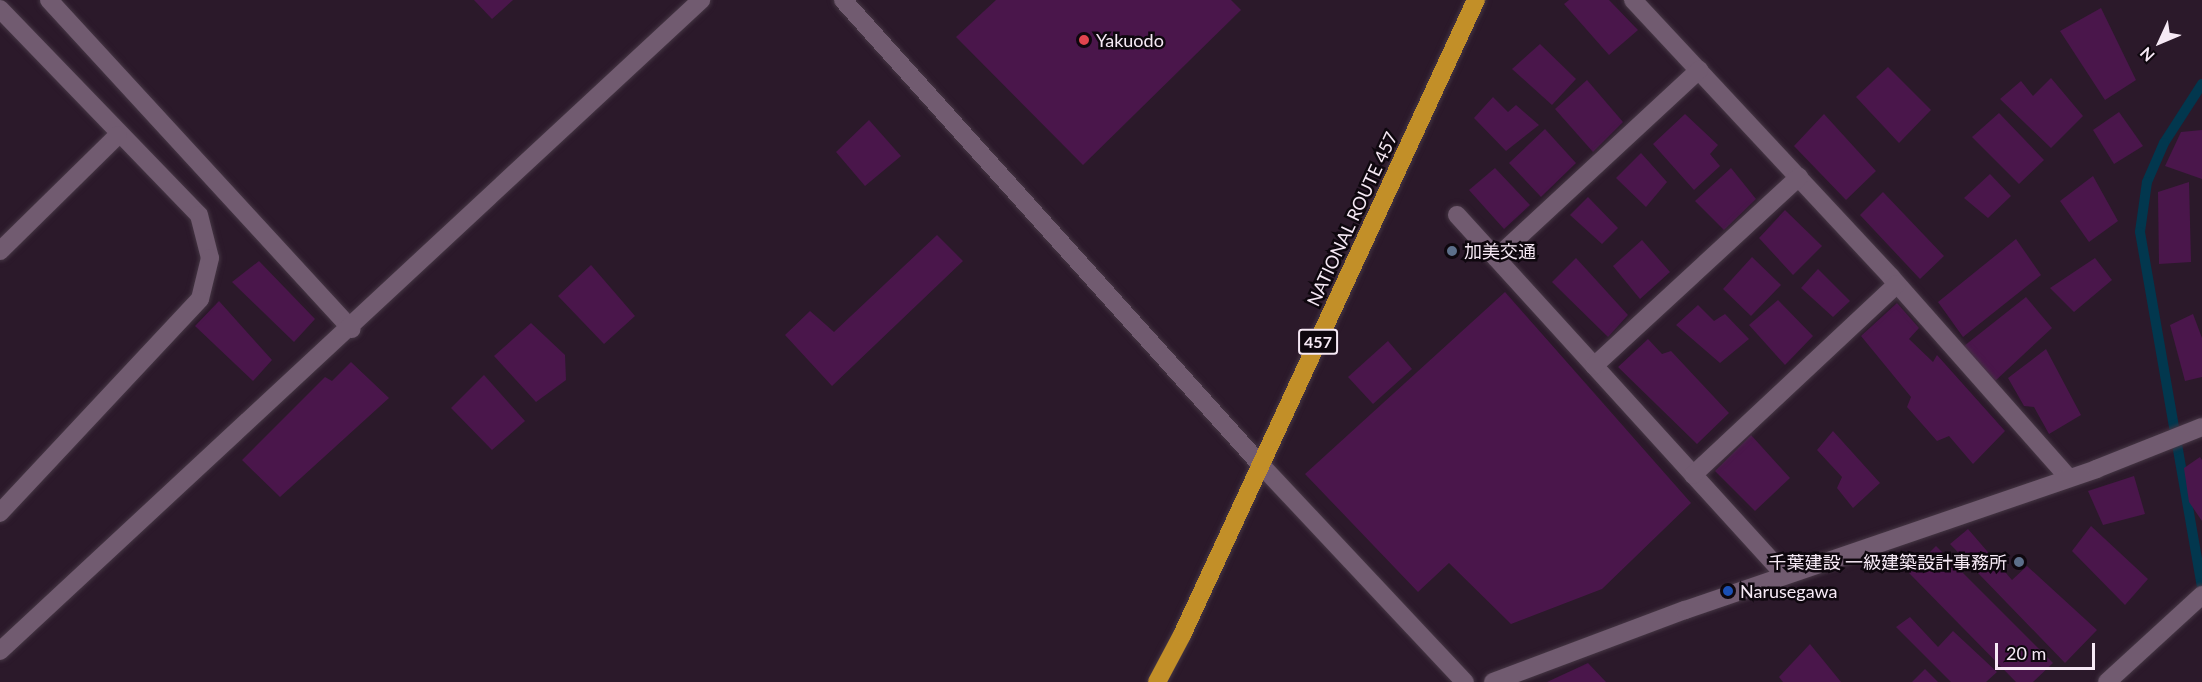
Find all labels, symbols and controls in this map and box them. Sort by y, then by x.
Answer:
north arrow [2130,12,2190,72]
place label: Yakuodo [1096,29,1164,51]
marker: Yakuodo [1077,33,1091,47]
text: N [2136,44,2158,66]
street label: NATIONAL ROUTE 457 [1302,128,1402,310]
place label: 加美交通 [1464,240,1536,262]
marker: 加美交通 [1445,244,1459,258]
road number: 457 [1297,329,1339,355]
place label: 千葉建設 一級建築設計事務所 [1768,551,2007,573]
marker: 千葉建設 一級建築設計事務所 [2012,555,2026,569]
place label: Narusegawa [1740,580,1838,602]
marker: Narusegawa [1721,584,1735,598]
scale bar [1998,631,2098,669]
text: 20 m [2006,642,2046,664]

